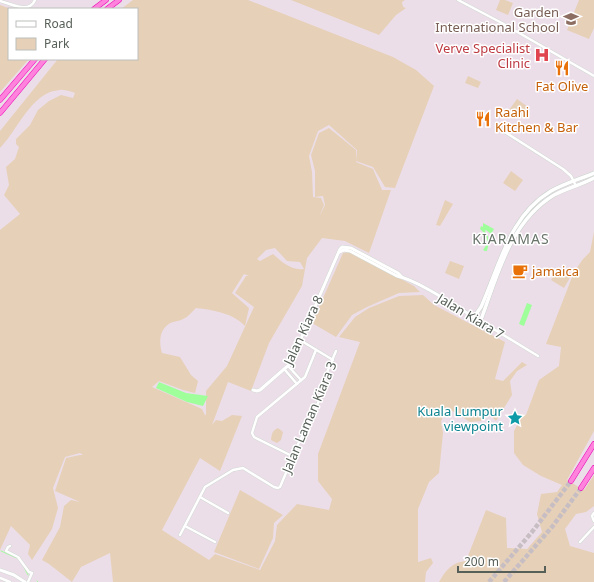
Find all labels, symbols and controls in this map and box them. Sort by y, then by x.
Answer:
place label: Garden International School [435,3,559,36]
legend [8,8,138,60]
school or university icon: Garden International School [562,10,580,28]
text: Road [44,15,73,32]
text: Park [44,35,70,52]
place label: Verve Specialist Clinic [435,39,530,72]
hospital icon: Verve Specialist Clinic [533,46,551,64]
restaurant icon: Fat Olive [553,59,571,77]
place label: Fat Olive [536,77,588,95]
place label: Raahi Kitchen & Bar [495,103,579,136]
restaurant icon: Raahi Kitchen & Bar [474,110,492,128]
district label: KIARAMAS [472,229,550,248]
cafe icon: jamaica [511,262,529,280]
place label: jamaica [531,262,579,280]
street label: Jalan Kiara 7 [433,288,508,343]
street label: Jalan Kiara 8 [278,292,327,370]
street label: Jalan Laman Kiara 3 [277,358,341,477]
place label: Kuala Lumpur viewpoint [417,402,504,435]
place icon: Kuala Lumpur viewpoint [506,409,524,427]
scale bar [458,548,545,574]
text: 200 m [464,553,499,570]

